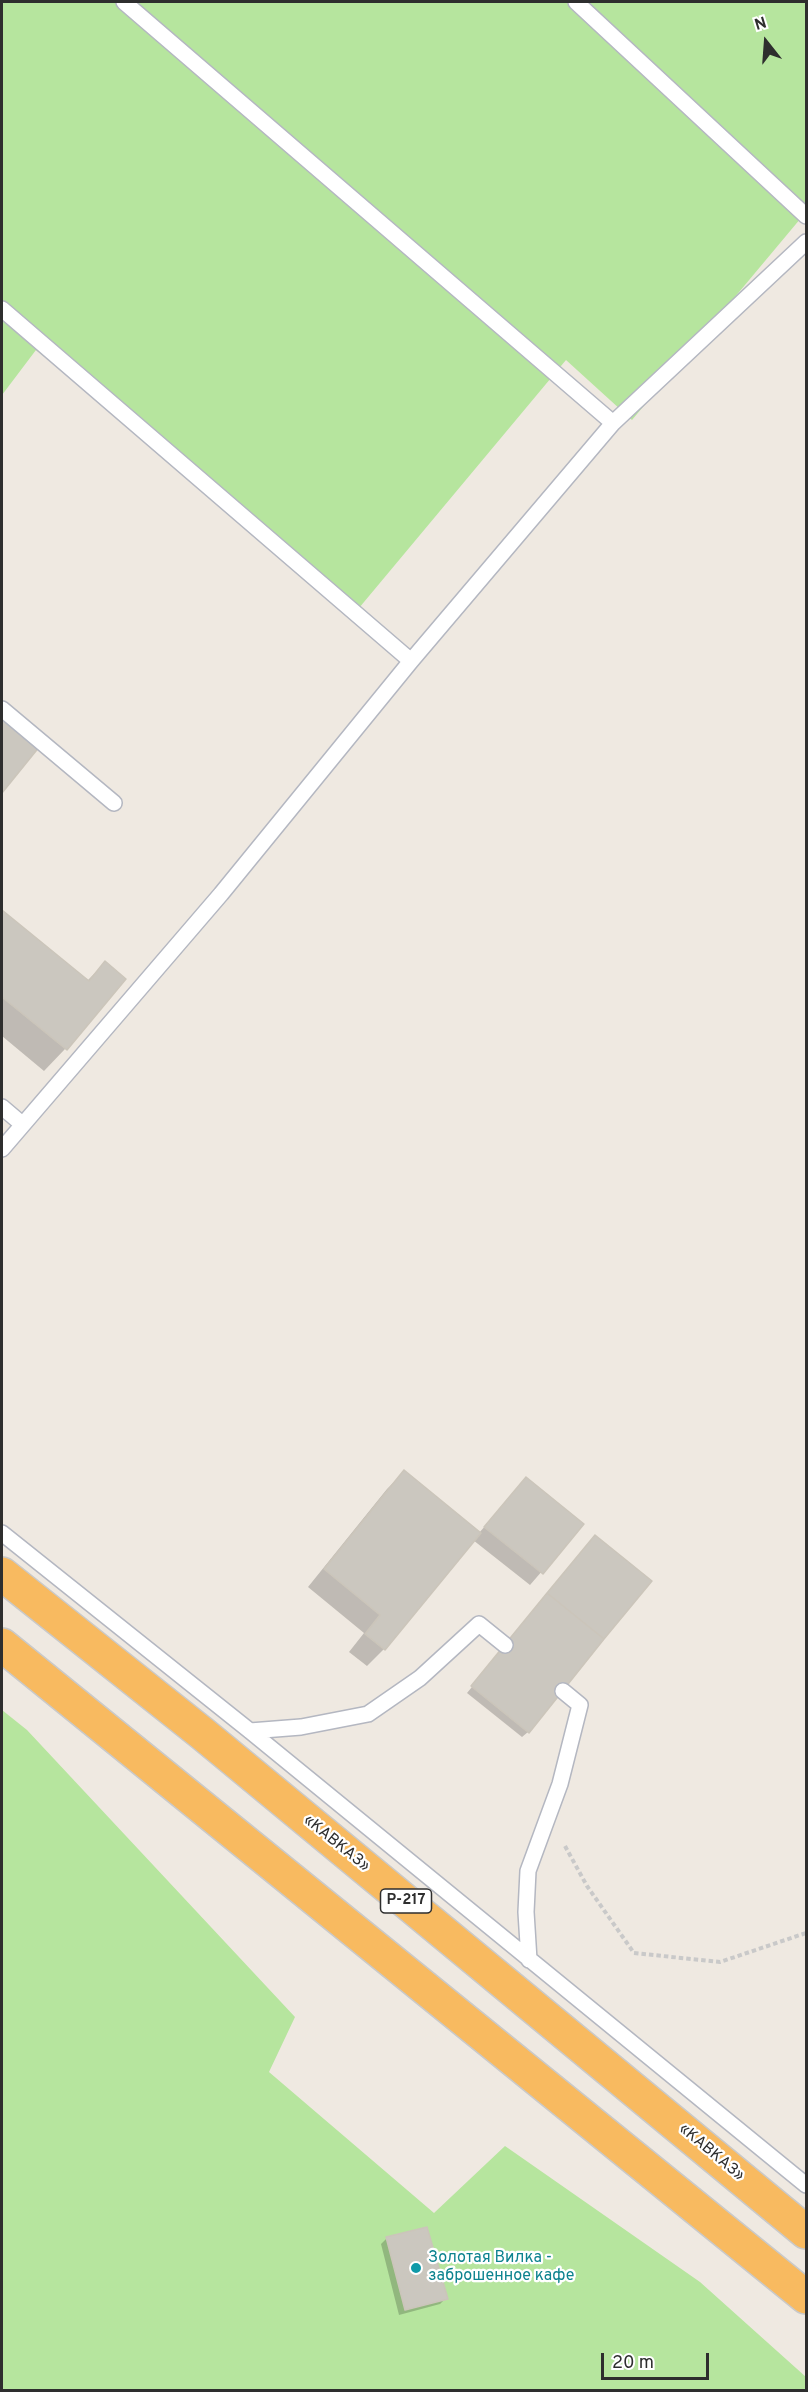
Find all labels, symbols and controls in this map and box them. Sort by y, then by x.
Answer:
north arrow [736,12,796,72]
text: N [752,14,769,36]
street label: «КАВКАЗ» [299,1811,373,1877]
road number: Р-217 [380,1889,432,1913]
street label: «КАВКАЗ» [674,2120,748,2186]
place label: Золотая Вилка - заброшенное кафе [428,2249,574,2287]
marker: Золотая Вилка - заброшенное кафе [409,2261,423,2275]
scale bar [604,2341,712,2379]
text: 20 m [612,2352,654,2375]

